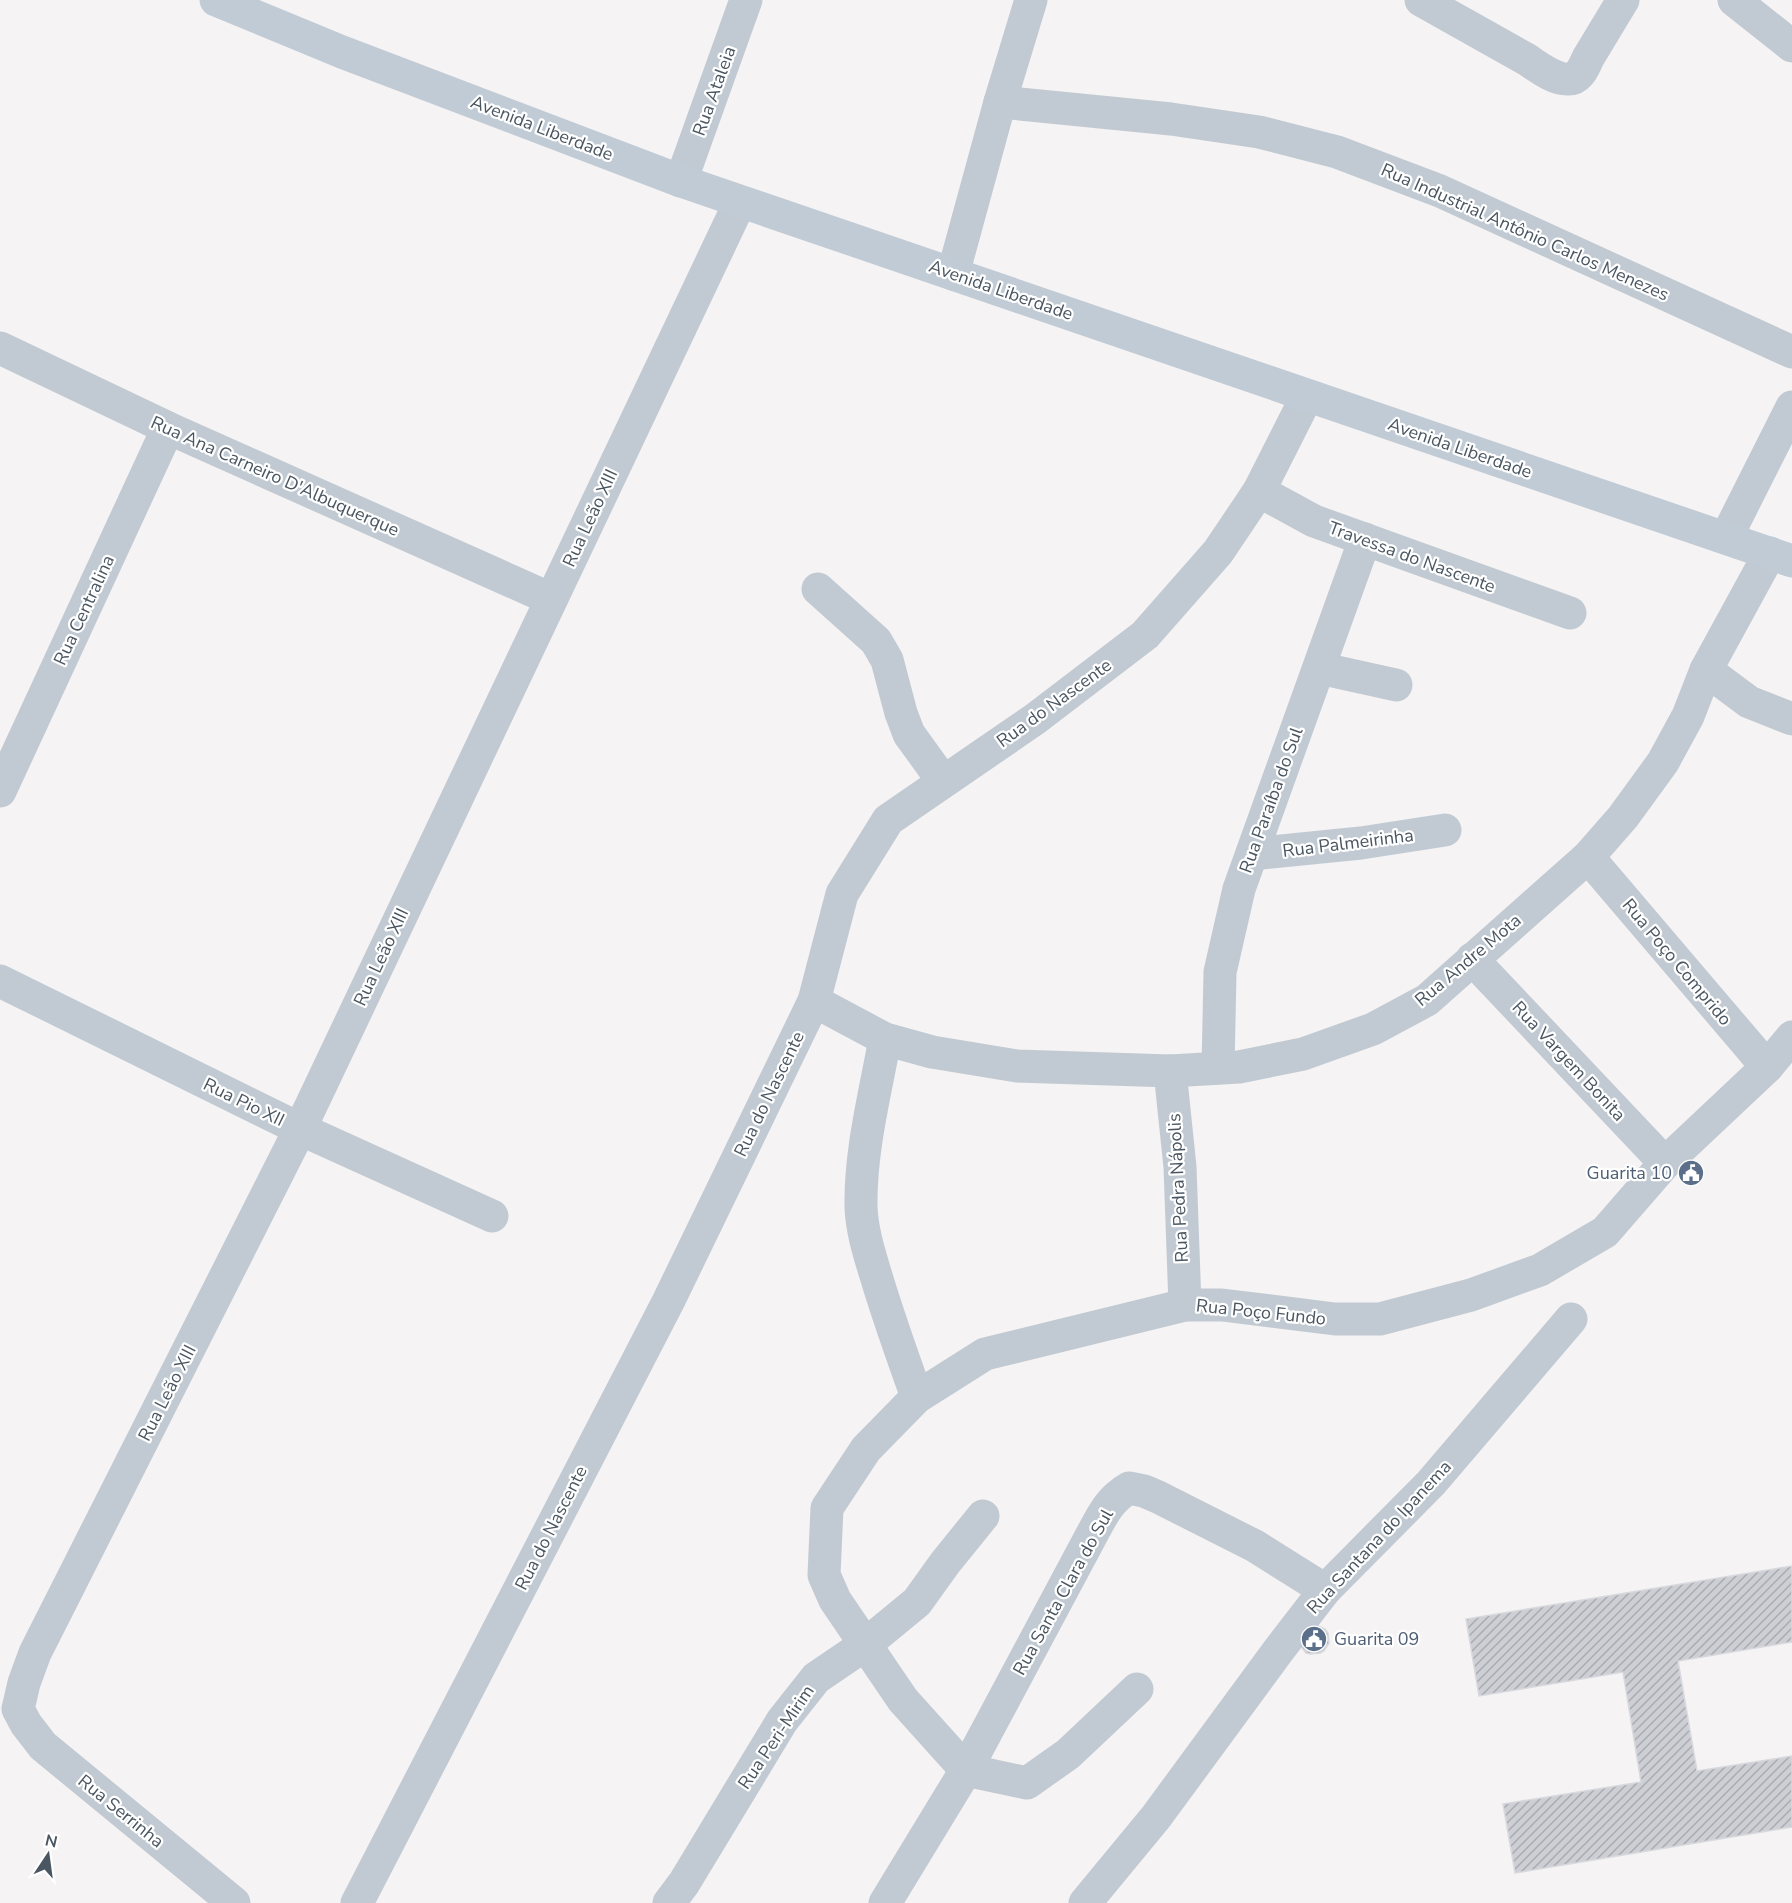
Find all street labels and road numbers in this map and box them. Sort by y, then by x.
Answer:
street label: Rua Ataleia [687,43,741,139]
street label: Avenida Liberdade [467,90,617,166]
street label: Rua Industrial Antônio Carlos Menezes [1377,157,1673,307]
street label: Avenida Liberdade [926,254,1076,326]
street label: Rua Ana Carneiro D'Albuquerque [147,410,403,542]
street label: Avenida Liberdade [1385,412,1535,484]
street label: Rua Leão XIII [557,465,623,571]
street label: Travessa do Nascente [1325,516,1499,598]
street label: Rua Centralina [48,551,120,669]
street label: Rua do Nascente [992,653,1116,753]
street label: Rua Paraíba do Sul [1233,723,1309,876]
street label: Rua Palmeirinha [1281,823,1415,863]
street label: Rua Poço Comprido [1617,894,1737,1030]
street label: Rua Leão XIII [348,904,414,1010]
street label: Rua Andre Mota [1410,908,1526,1012]
street label: Rua Vargem Bonita [1507,996,1631,1126]
street label: Rua do Nascente [728,1027,810,1161]
street label: Rua Pio XII [199,1072,289,1132]
street label: Rua Pedra Nápolis [1162,1113,1194,1263]
street label: Rua Poço Fundo [1195,1293,1327,1331]
street label: Rua Leão XIII [132,1341,202,1445]
street label: Rua Santana do Ipanema [1301,1455,1457,1619]
street label: Rua do Nascente [509,1462,593,1594]
street label: Rua Santa Clara do Sul [1007,1504,1119,1679]
street label: Rua Peri-Mirim [732,1680,820,1794]
street label: Rua Serrinha [73,1769,169,1853]

